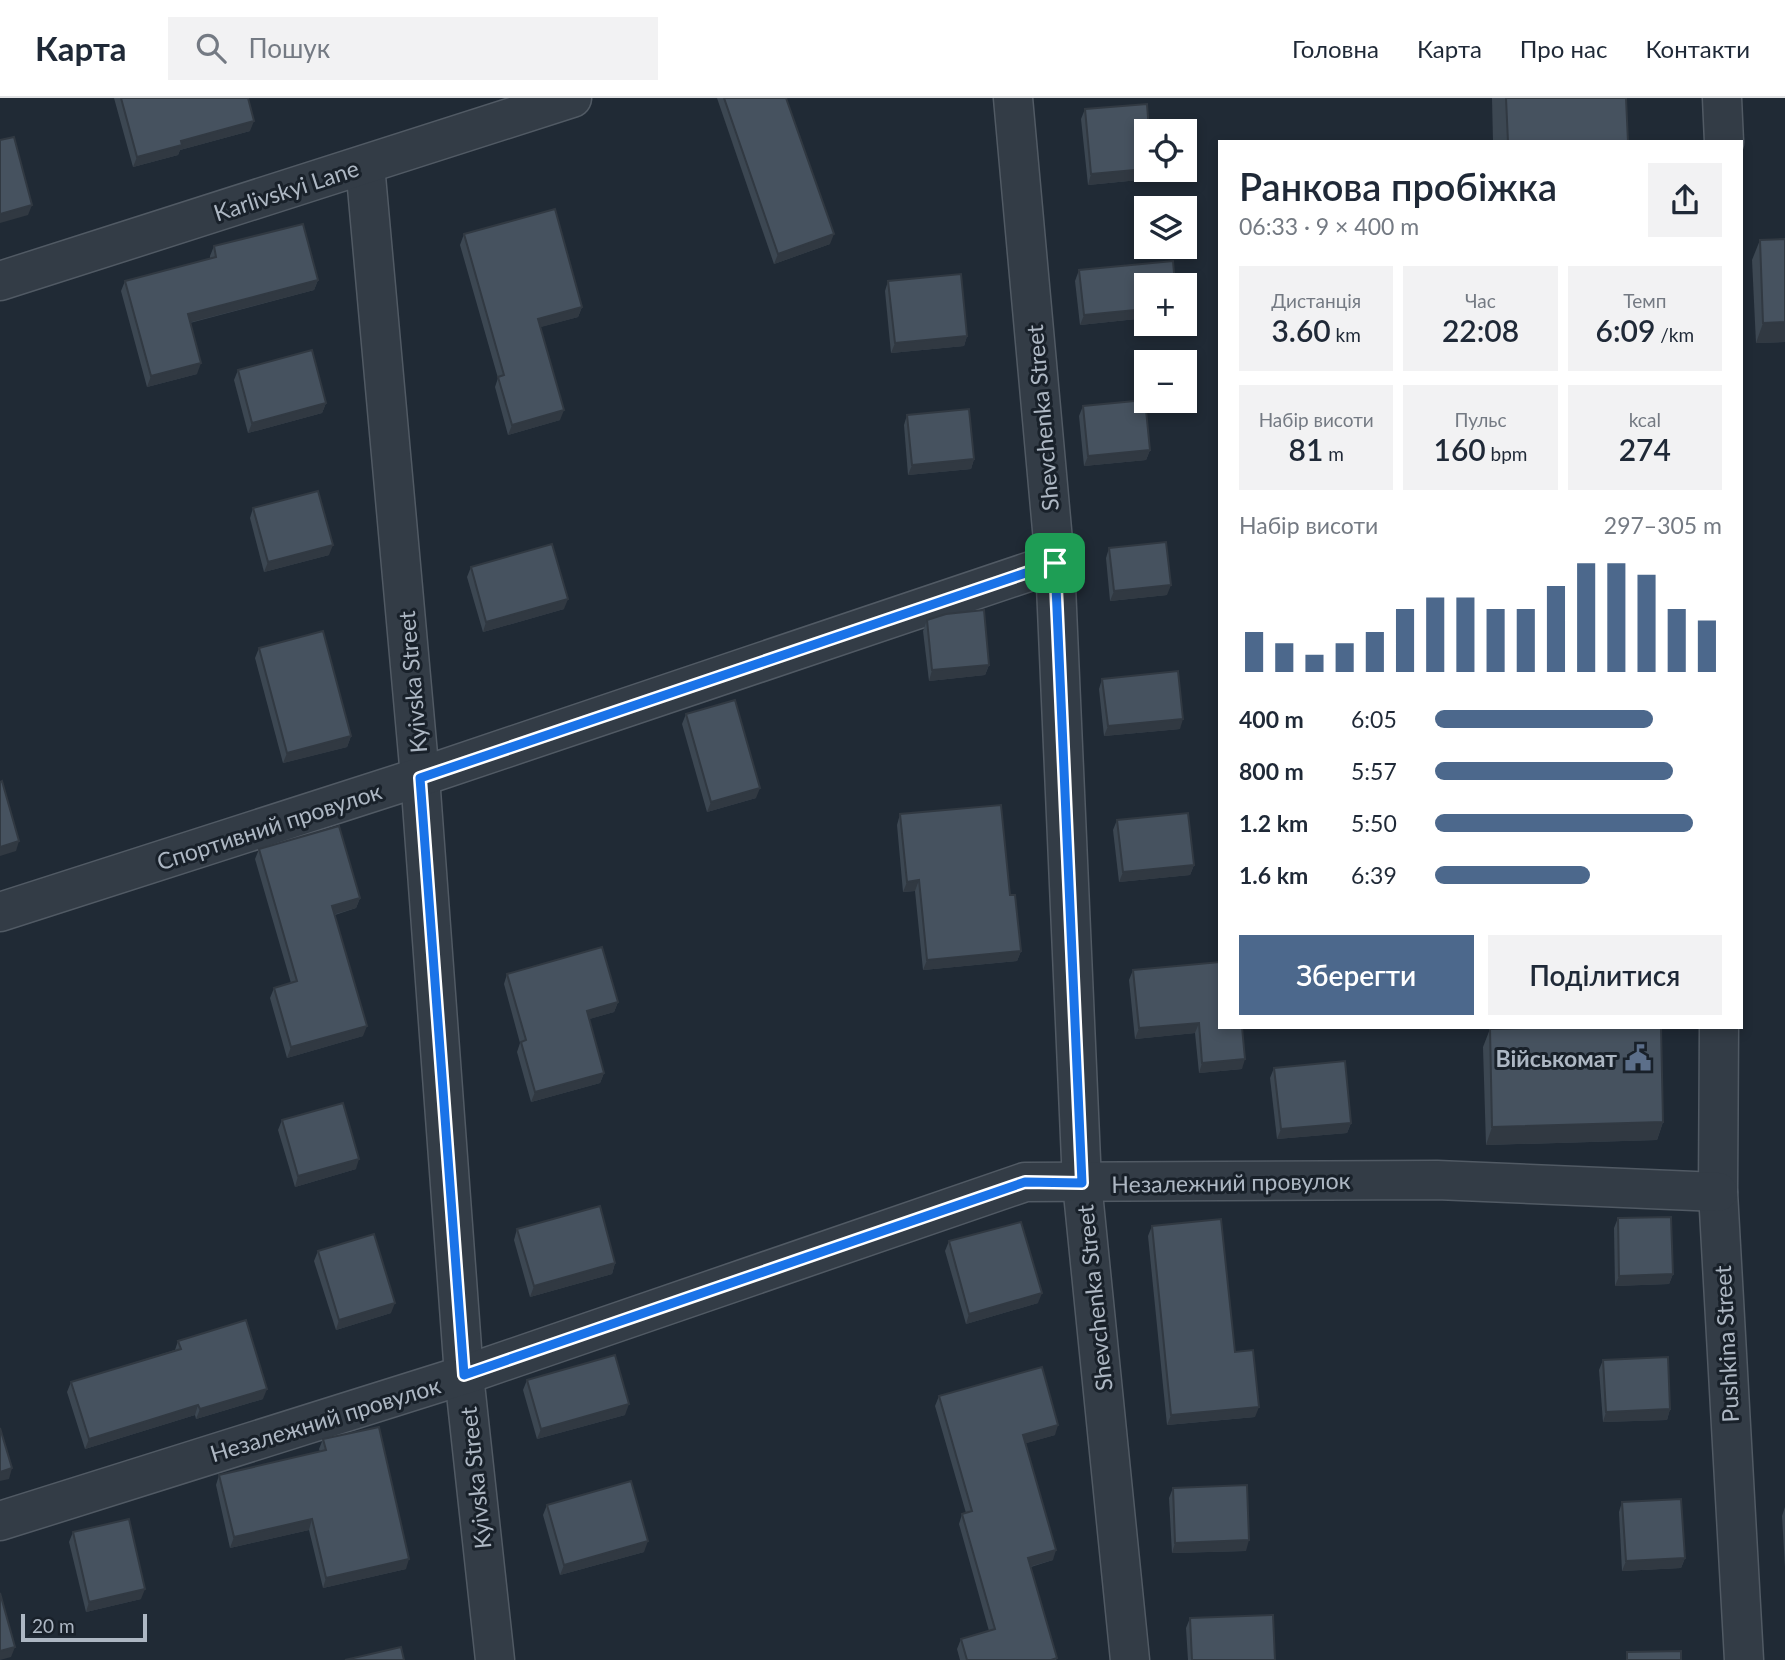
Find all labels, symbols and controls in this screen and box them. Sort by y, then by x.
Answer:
search box [168,17,658,80]
text: Карта [35,28,126,68]
icon: search [192,29,230,67]
text: Пошук [248,32,330,64]
text: Головна [1292,34,1379,63]
text: Карта [1417,34,1482,63]
text: Про нас [1520,34,1607,63]
text: Контакти [1645,34,1750,63]
map controls [1134,119,1197,413]
button: locate [1134,119,1197,182]
street label: Karlіvskyi Lane [210,153,362,227]
text: Ранкова пробіжка [1239,163,1557,209]
button: share [1648,163,1722,237]
button: layers [1134,196,1197,259]
text: 06:33 · 9 × 400 m [1239,212,1419,240]
button: + [1134,273,1197,336]
text: Дистанція [1271,289,1361,312]
text: Час [1465,289,1496,312]
text: Темп [1623,289,1666,312]
text: 3.60 [1271,312,1331,348]
text: 22:08 [1442,312,1519,348]
text: 6:09 [1596,312,1655,348]
street label: Shevchenka Street [1020,323,1064,512]
text: km [1331,323,1361,346]
text: /km [1655,323,1694,346]
button: − [1134,350,1197,413]
text: Набір висоти [1259,408,1374,431]
text: Пульс [1455,408,1506,431]
text: kcal [1629,408,1661,431]
text: 81 [1289,431,1323,467]
text: 160 [1434,431,1486,467]
text: 274 [1619,431,1671,467]
text: m [1323,442,1344,465]
text: bpm [1486,442,1527,465]
text: Набір висоти [1239,511,1378,539]
text: 297–305 m [1604,511,1722,539]
pin [1025,533,1085,593]
icon: arrive [1036,544,1074,582]
street label: Kyivska Street [392,609,432,754]
text: 400 m [1239,705,1304,733]
text: 6:05 [1351,705,1397,733]
text: 800 m [1239,757,1304,785]
text: 5:57 [1351,757,1397,785]
street label: Спортивний провулок [153,776,385,876]
text: 1.2 km [1239,809,1308,837]
text: 5:50 [1351,809,1397,837]
text: 1.6 km [1239,861,1308,889]
text: 6:39 [1351,861,1397,889]
button: Зберегти [1239,935,1474,1015]
button: Поділитися [1488,935,1722,1015]
public building icon: Військомат [1623,1043,1653,1073]
place label: Військомат [1496,1044,1617,1072]
street label: Незалежний провулок [1111,1166,1351,1198]
street label: Shevchenka Street [1070,1203,1118,1392]
street label: Pushkina Street [1708,1264,1744,1423]
street label: Незалежний провулок [207,1371,444,1467]
street label: Kyivska Street [454,1405,496,1550]
scale bar [21,1611,147,1643]
text: 20 m [32,1614,75,1637]

